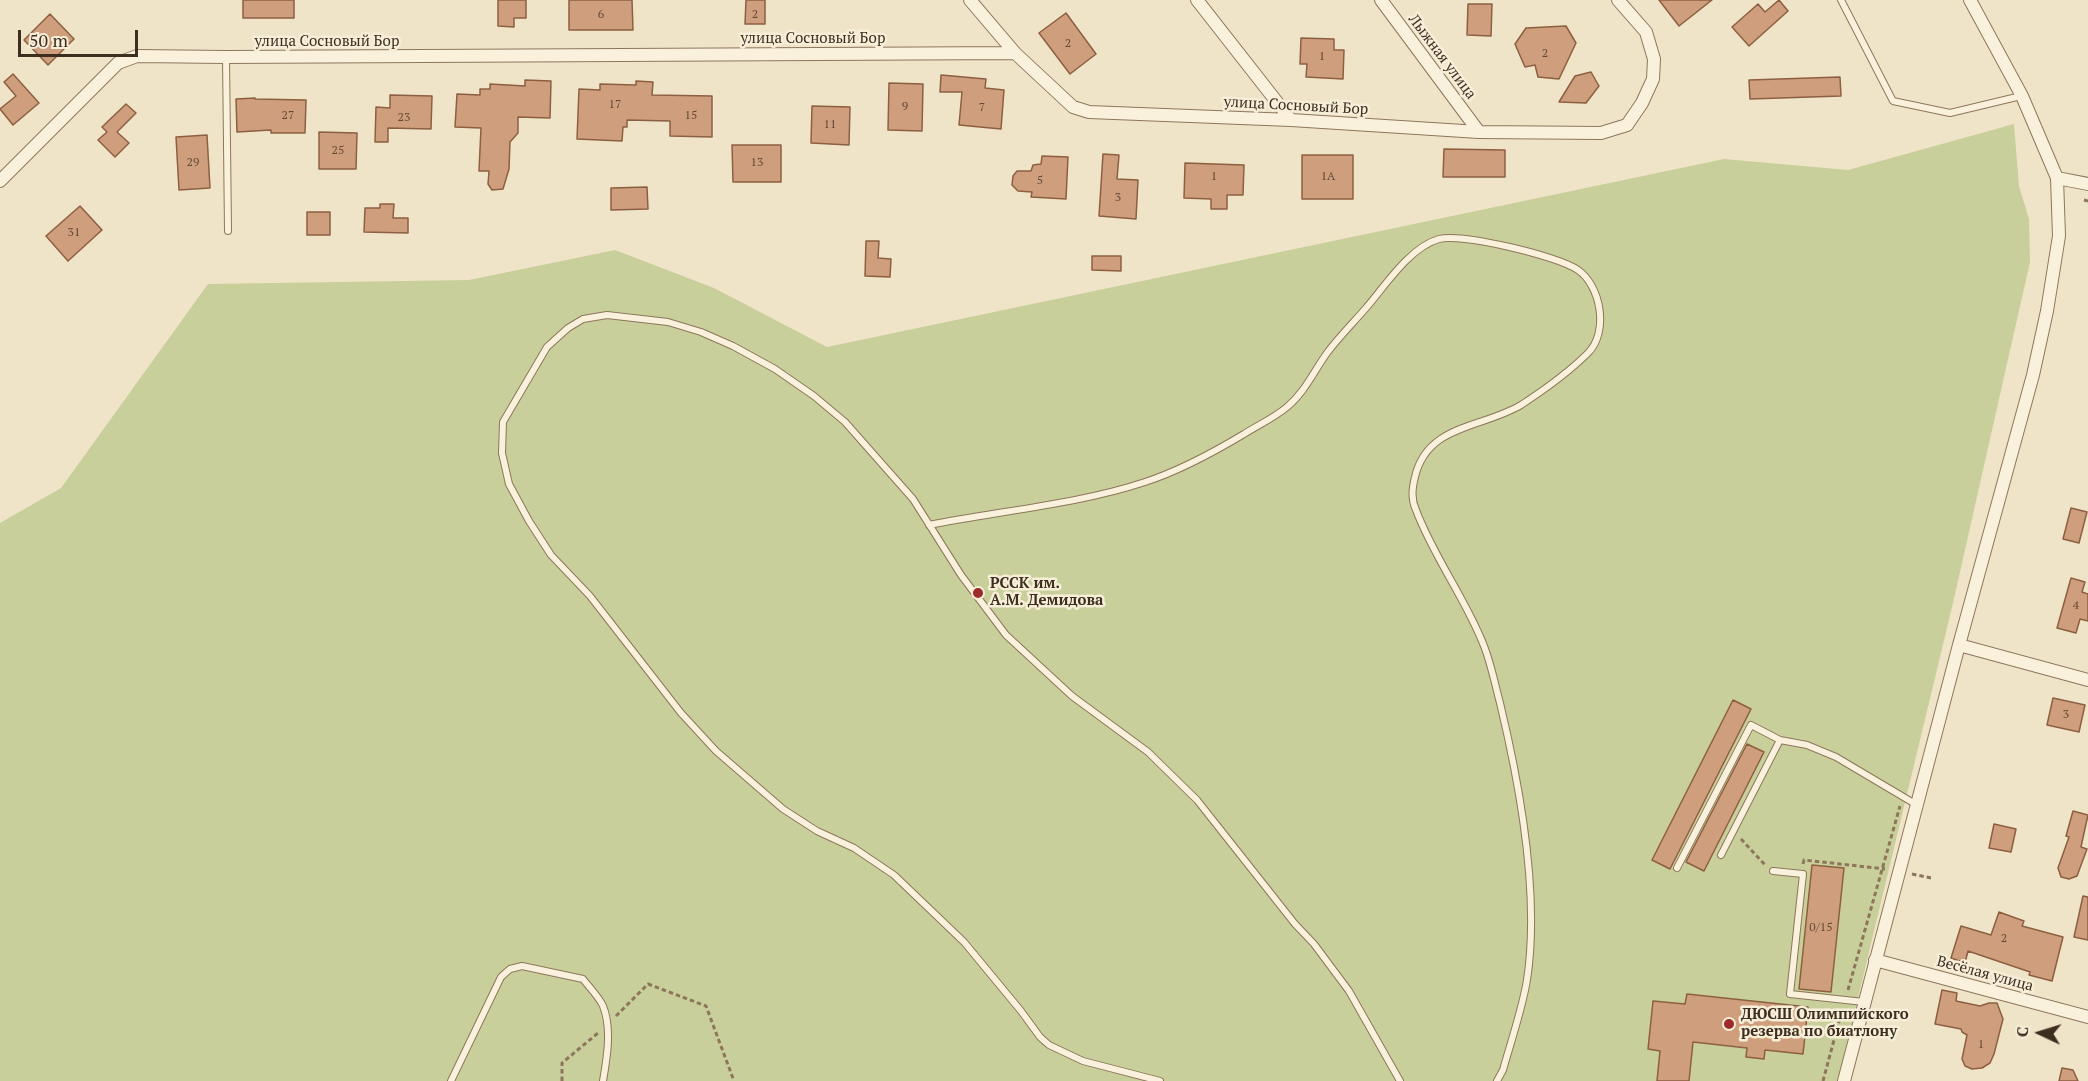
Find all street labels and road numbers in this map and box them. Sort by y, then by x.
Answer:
street label: Лыжная улица [1404,11,1480,103]
street label: улица Сосновый Бор [741,30,885,48]
street label: улица Сосновый Бор [255,33,399,51]
street label: улица Сосновый Бор [1223,93,1369,119]
street label: Весёлая улица [1935,952,2035,996]

